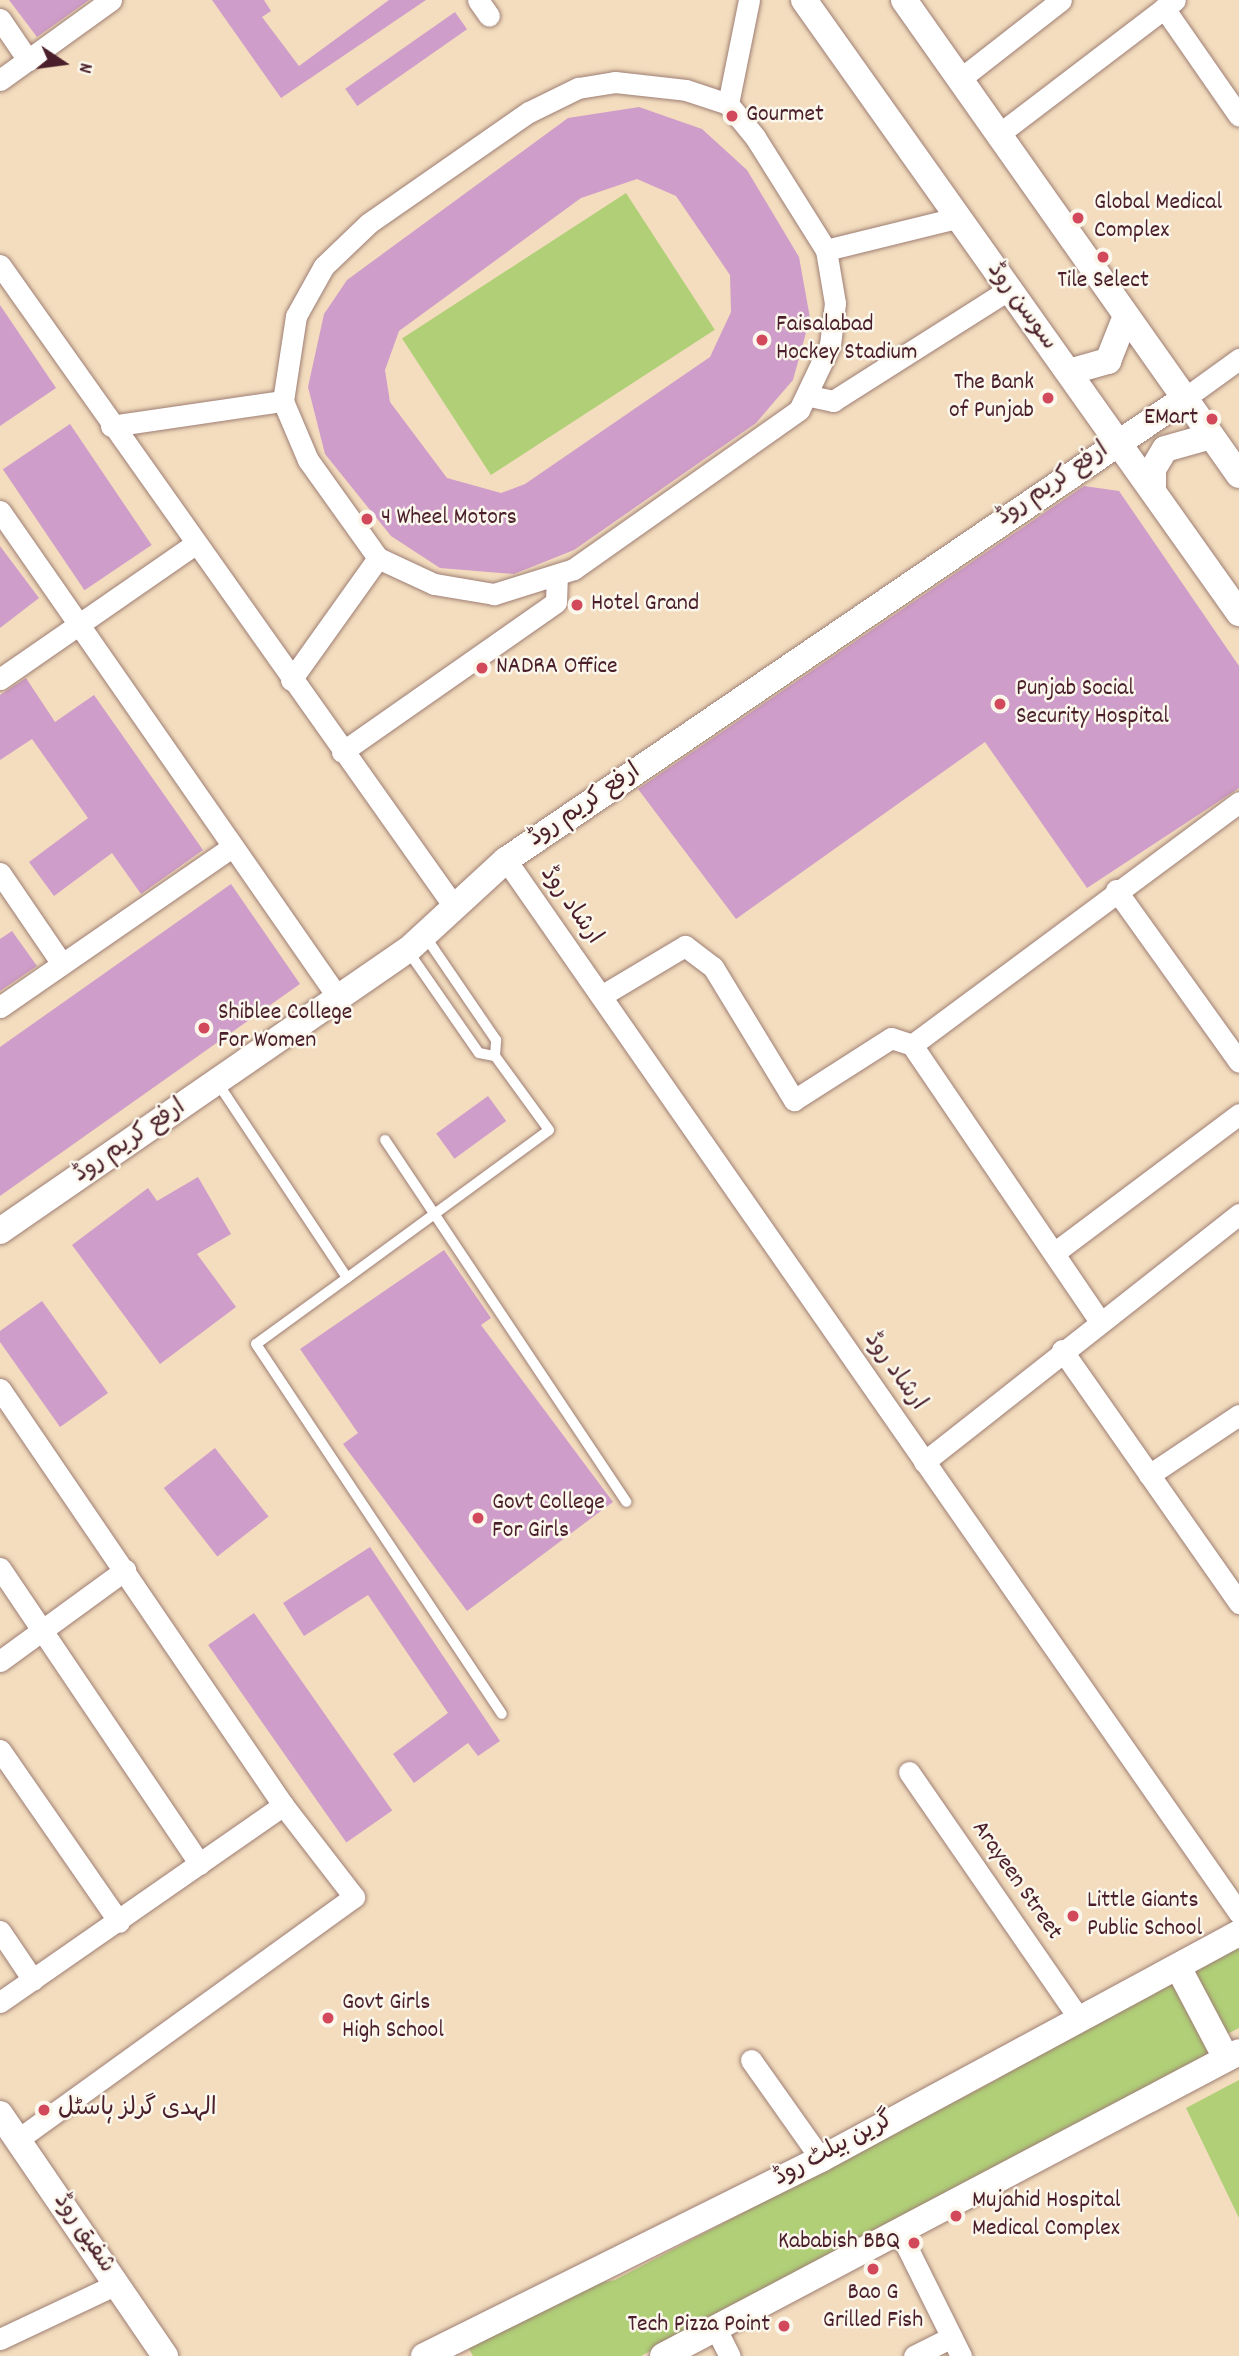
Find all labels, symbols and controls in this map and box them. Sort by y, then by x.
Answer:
north arrow [28,28,98,98]
text: N [70,60,98,75]
place label: Gourmet [746,102,824,130]
marker: Gourmet [724,108,740,124]
place label: Global Medical Complex [1094,190,1222,246]
marker: Global Medical Complex [1068,208,1088,228]
marker: Tile Select [1095,249,1111,265]
street label: سوسن روڈ [979,257,1063,357]
place label: Tile Select [1057,268,1149,296]
place label: Faisalabad Hockey Stadium [776,312,917,368]
marker: Faisalabad Hockey Stadium [754,332,770,348]
place label: The Bank of Punjab [949,370,1034,426]
marker: The Bank of Punjab [1040,390,1056,406]
place label: EMart [1144,405,1198,433]
marker: EMart [1204,411,1220,427]
street label: ارفع کریم روڈ [991,437,1115,533]
place label: 4 Wheel Motors [381,505,517,533]
marker: 4 Wheel Motors [359,511,375,527]
place label: Hotel Grand [591,591,699,619]
marker: Hotel Grand [569,597,585,613]
place label: NADRA Office [496,654,618,682]
marker: NADRA Office [474,660,490,676]
place label: Punjab Social Security Hospital [1016,676,1169,732]
marker: Punjab Social Security Hospital [990,694,1010,714]
street label: ارفع کریم روڈ [523,758,647,854]
street label: ارشاد روڈ [533,861,607,951]
place label: Shiblee College For Women [218,1000,352,1056]
marker: Shiblee College For Women [196,1020,212,1036]
street label: ارفع کریم روڈ [68,1094,192,1190]
street label: ارشاد روڈ [857,1327,931,1417]
place label: Govt College For Girls [492,1490,605,1546]
marker: Govt College For Girls [470,1510,486,1526]
street label: Arayeen Street [964,1816,1068,1946]
place label: Little Giants Public School [1087,1888,1202,1944]
marker: Little Giants Public School [1065,1908,1081,1924]
place label: Govt Girls High School [342,1990,444,2046]
marker: Govt Girls High School [320,2010,336,2026]
place label: الہدی گرلز ہاسٹل [58,2096,217,2124]
marker: الہدی گرلز ہاسٹل [36,2102,52,2118]
street label: گرین بیلٹ روڈ [769,2106,899,2194]
place label: Mujahid Hospital Medical Complex [972,2188,1120,2244]
street label: شفیق روڈ [46,2189,120,2279]
marker: Mujahid Hospital Medical Complex [946,2206,966,2226]
place label: Kababish BBQ [778,2229,900,2257]
marker: Kababish BBQ [906,2235,922,2251]
marker: Bao G Grilled Fish [865,2261,881,2277]
place label: Bao G Grilled Fish [823,2280,923,2336]
place label: Tech Pizza Point [628,2312,770,2340]
marker: Tech Pizza Point [776,2318,792,2334]

